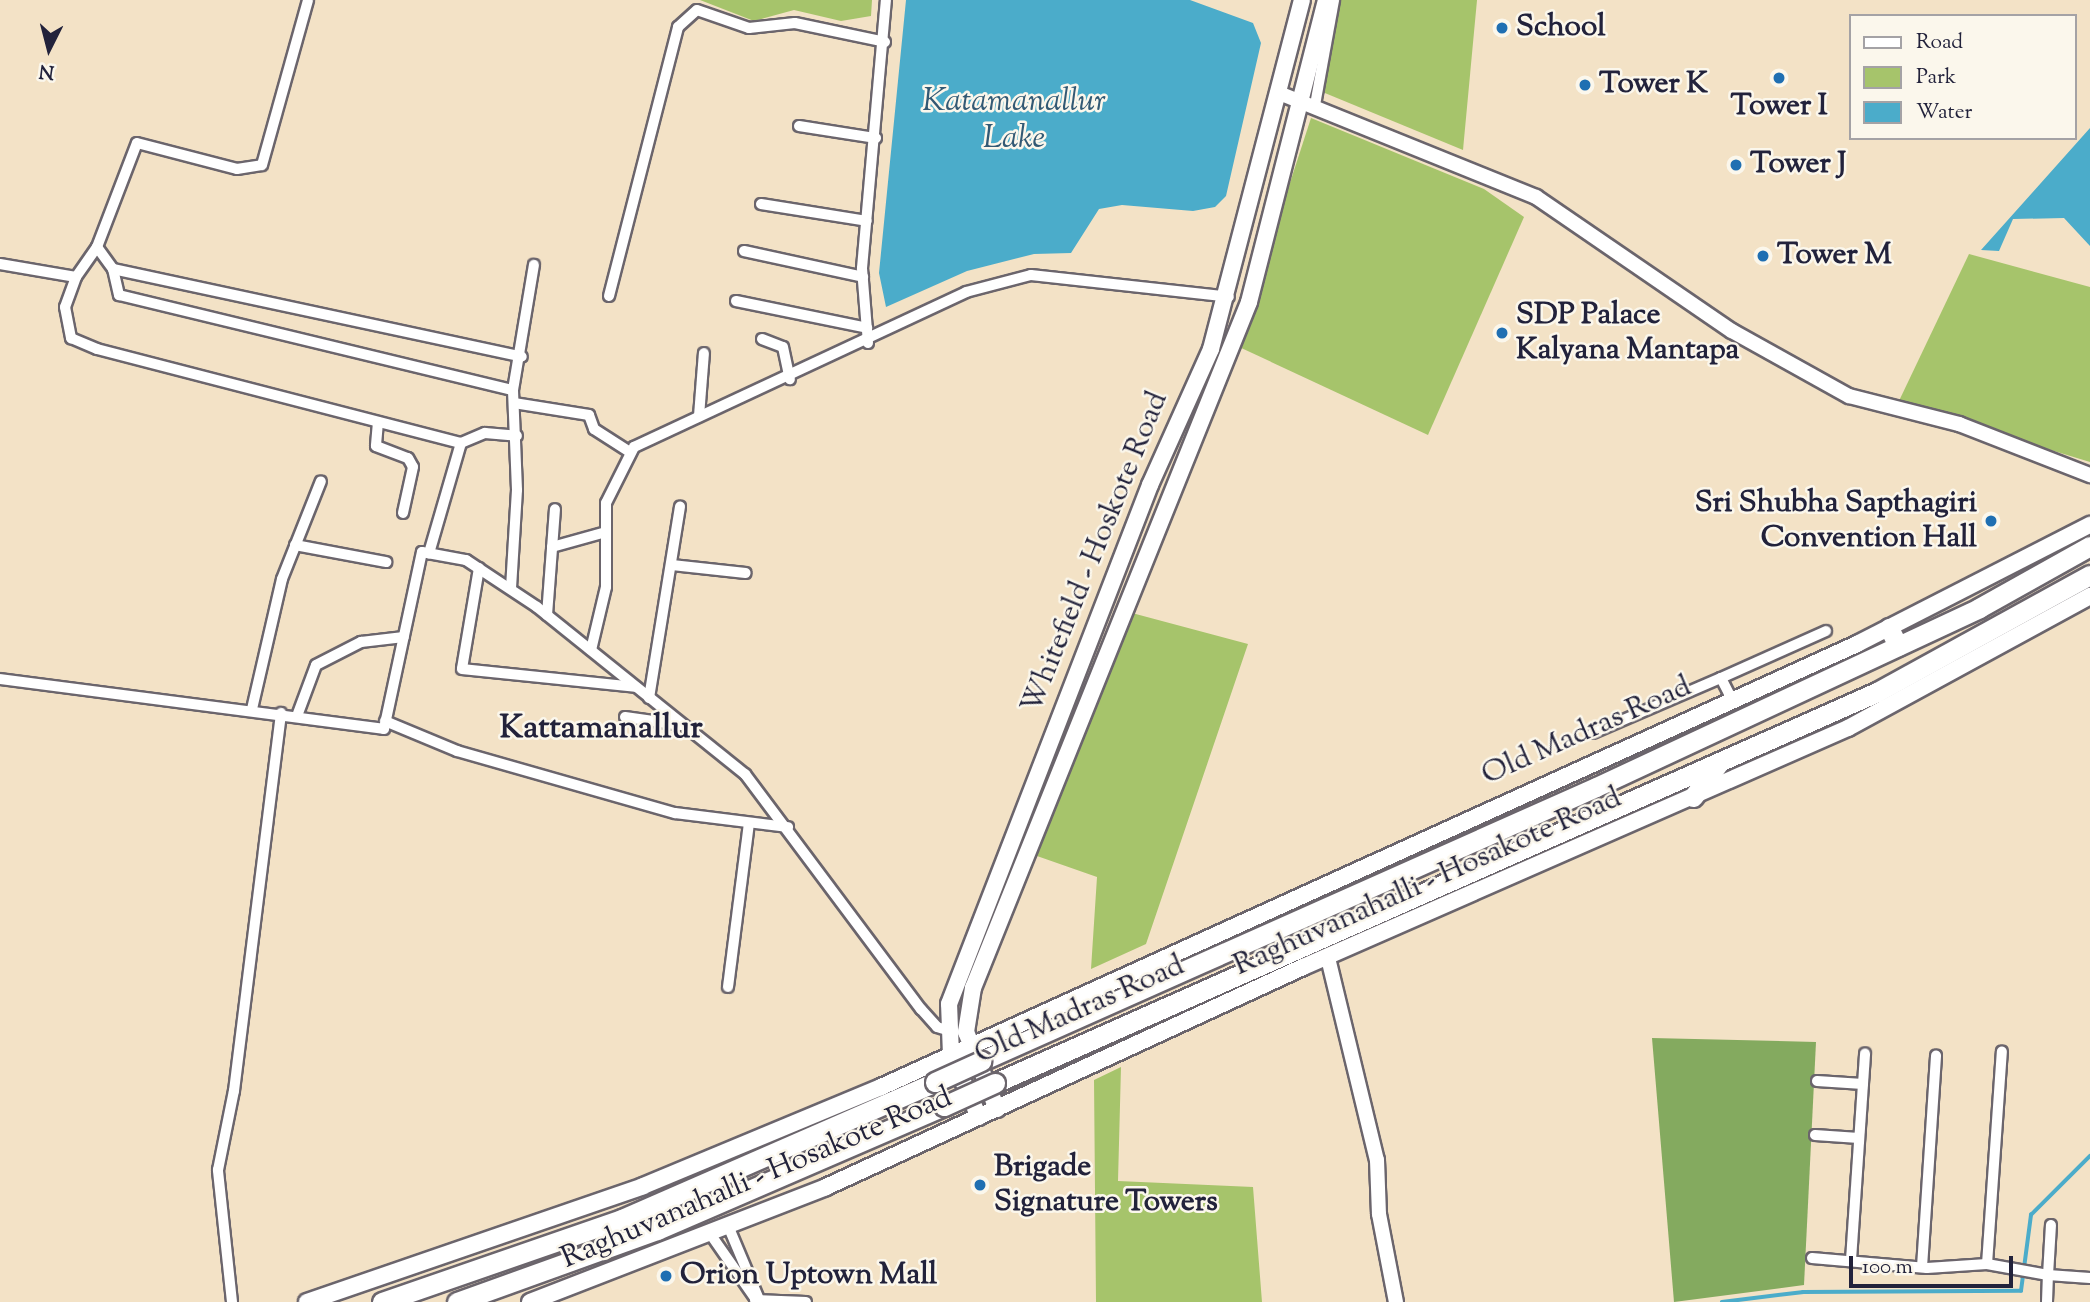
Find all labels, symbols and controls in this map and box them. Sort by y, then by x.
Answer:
place label: School [1516,10,1606,46]
north arrow [14,14,84,84]
legend [1848,14,2076,140]
marker: School [1494,20,1510,36]
text: Road [1916,28,1963,58]
text: N [38,56,56,85]
text: Park [1916,63,1956,93]
place label: Tower K [1599,67,1708,103]
marker: Tower I [1771,70,1787,86]
marker: Tower K [1577,77,1593,93]
water label: Katamanallur Lake [922,84,1106,159]
place label: Tower I [1730,89,1828,125]
text: Water [1916,98,1972,128]
place label: Tower J [1750,147,1846,183]
marker: Tower J [1728,157,1744,173]
place label: Tower M [1777,238,1892,274]
marker: Tower M [1755,248,1771,264]
place label: SDP Palace Kalyana Mantapa [1516,298,1739,368]
marker: SDP Palace Kalyana Mantapa [1494,325,1510,341]
street label: Whitefield - Hoskote Road [1015,387,1177,719]
place label: Sri Shubha Sapthagiri Convention Hall [1695,486,1977,556]
marker: Sri Shubha Sapthagiri Convention Hall [1983,513,1999,529]
street label: Old Madras Road [1477,670,1697,794]
district label: Kattamanallur [499,710,703,750]
street label: Raghuvanahalli - Hosakote Road [1228,781,1628,985]
street label: Old Madras Road [970,949,1190,1073]
street label: Raghuvanahalli - Hosakote Road [556,1080,958,1278]
place label: Brigade Signature Towers [994,1150,1218,1220]
marker: Brigade Signature Towers [972,1177,988,1193]
scale bar [1852,1242,2016,1286]
text: 100 m [1862,1253,1913,1283]
place label: Orion Uptown Mall [680,1258,937,1294]
marker: Orion Uptown Mall [658,1268,674,1284]

